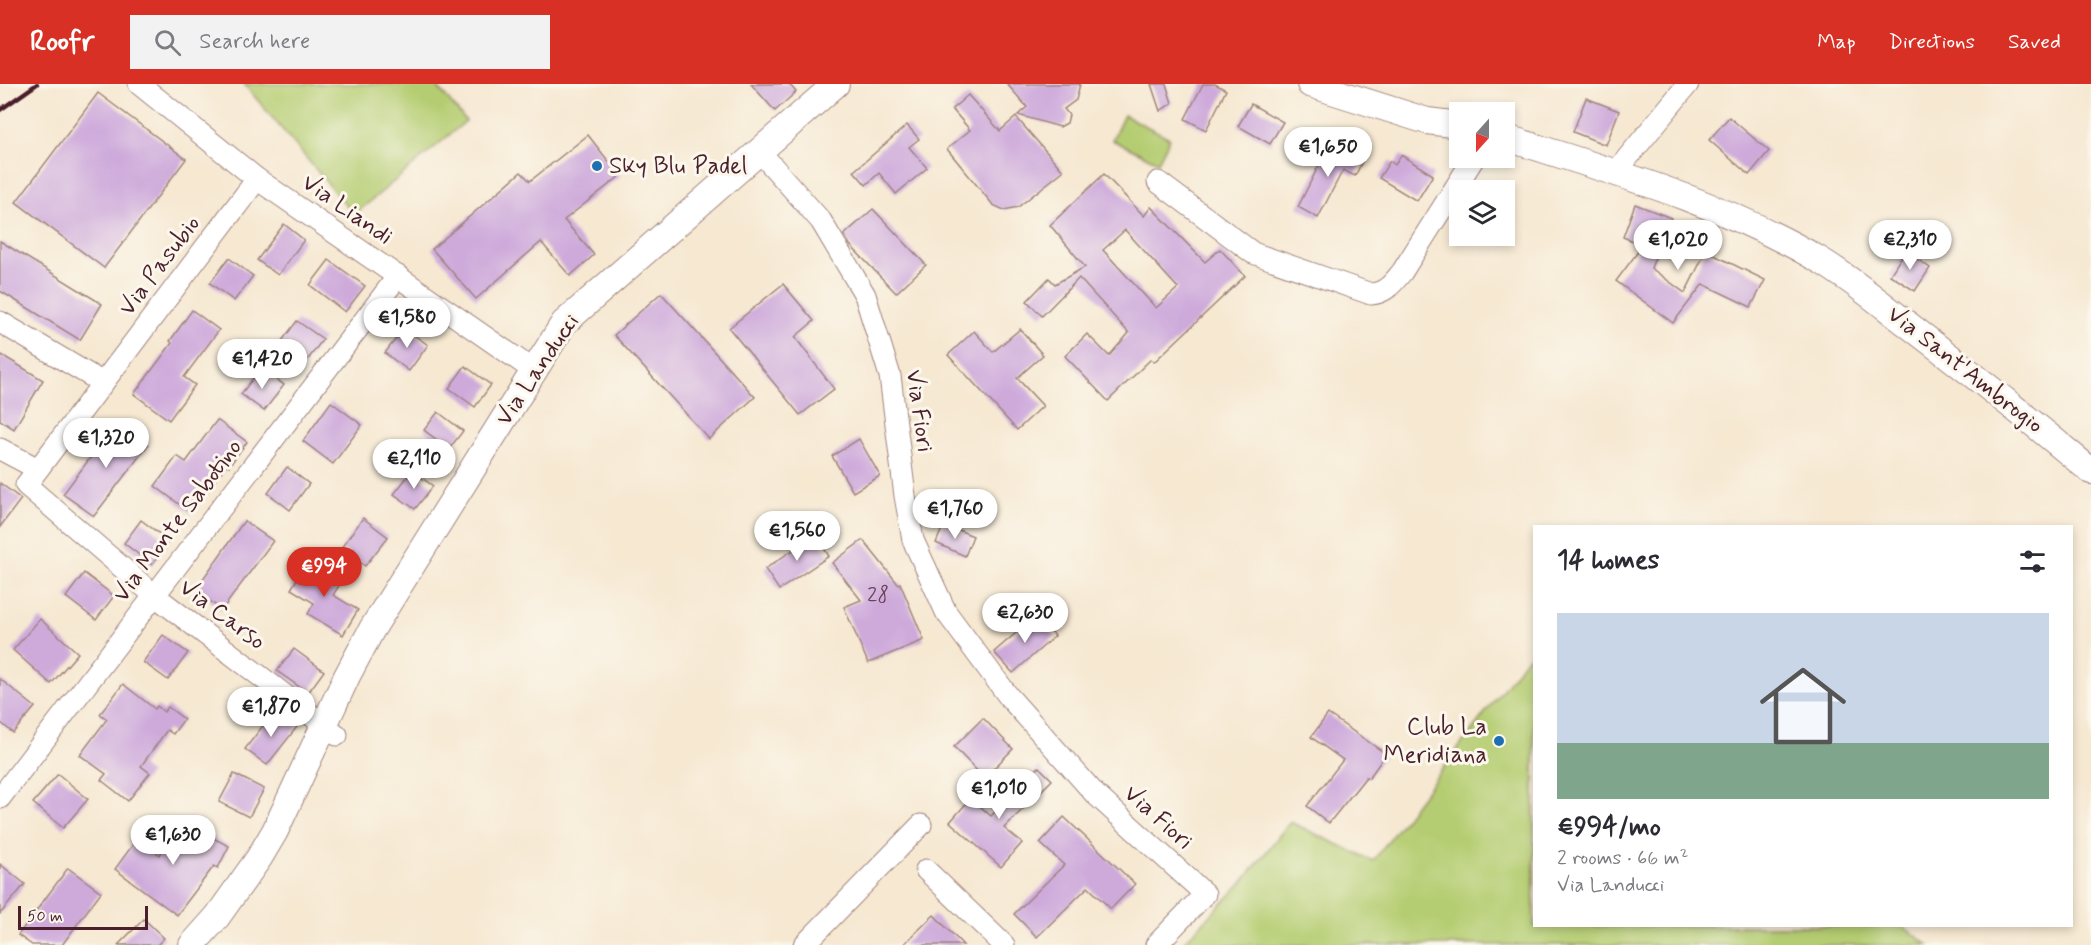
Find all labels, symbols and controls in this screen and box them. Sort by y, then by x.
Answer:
search box [130,15,550,69]
text: Roofr [30,24,94,61]
icon: search [151,26,184,59]
text: Search here [199,28,310,56]
text: Map [1817,28,1856,56]
text: Directions [1889,28,1975,56]
text: Saved [2008,28,2061,56]
north arrow [1449,102,1515,168]
map controls [1449,102,1515,246]
pin: €1,650 [1279,127,1377,178]
text: €1,650 [1298,133,1358,160]
place label: Sky Blu Padel [609,151,747,182]
marker: Sky Blu Padel [590,159,604,173]
street label: Via Liandi [295,167,399,253]
button: layers [1449,180,1515,246]
street label: Via Pasubio [112,210,208,322]
pin: €1,020 [1629,220,1727,271]
pin: €2,310 [1861,220,1959,271]
text: €1,020 [1648,226,1708,253]
text: €2,310 [1883,226,1937,253]
pin: €1,580 [358,298,456,349]
street label: Via Sant'Ambrogio [1880,299,2050,441]
text: €1,580 [377,304,437,331]
street label: Via Landucci [489,308,587,432]
pin: €1,420 [213,339,311,390]
text: €1,420 [231,345,293,372]
street label: Via Fiori [898,368,940,454]
pin: €1,320 [57,418,155,469]
text: €1,320 [77,424,135,451]
street label: Via Monte Sabotino [106,433,250,609]
pin: €2,110 [365,439,463,490]
text: €2,110 [387,445,441,472]
pin: €1,760 [906,489,1004,540]
text: €1,760 [926,495,984,522]
pin: €1,560 [748,511,846,562]
text: €1,560 [768,517,826,544]
text: 14 homes [1557,544,1659,578]
icon: filters [2016,545,2049,578]
pin: €994 [288,547,360,598]
text: €994 [301,553,347,580]
street label: Via Carso [173,572,271,658]
house number: 28 [867,581,889,609]
pin: €2,630 [976,593,1074,644]
text: €2,630 [996,599,1054,626]
icon: home [1749,652,1857,760]
pin: €1,870 [222,687,320,738]
text: €1,870 [241,693,301,720]
place label: Club La Meridiana [1383,712,1487,771]
marker: Club La Meridiana [1492,734,1506,748]
pin: €1,010 [950,769,1048,820]
text: €1,010 [971,775,1027,802]
street label: Via Fiori [1117,779,1199,857]
text: €994/mo [1557,811,1661,845]
pin: €1,630 [124,815,222,866]
text: €1,630 [145,821,201,848]
text: 2 rooms · 66 m² [1557,845,1688,872]
text: Via Landucci [1557,872,1664,899]
scale bar [18,903,148,930]
text: 50 m [27,906,63,927]

